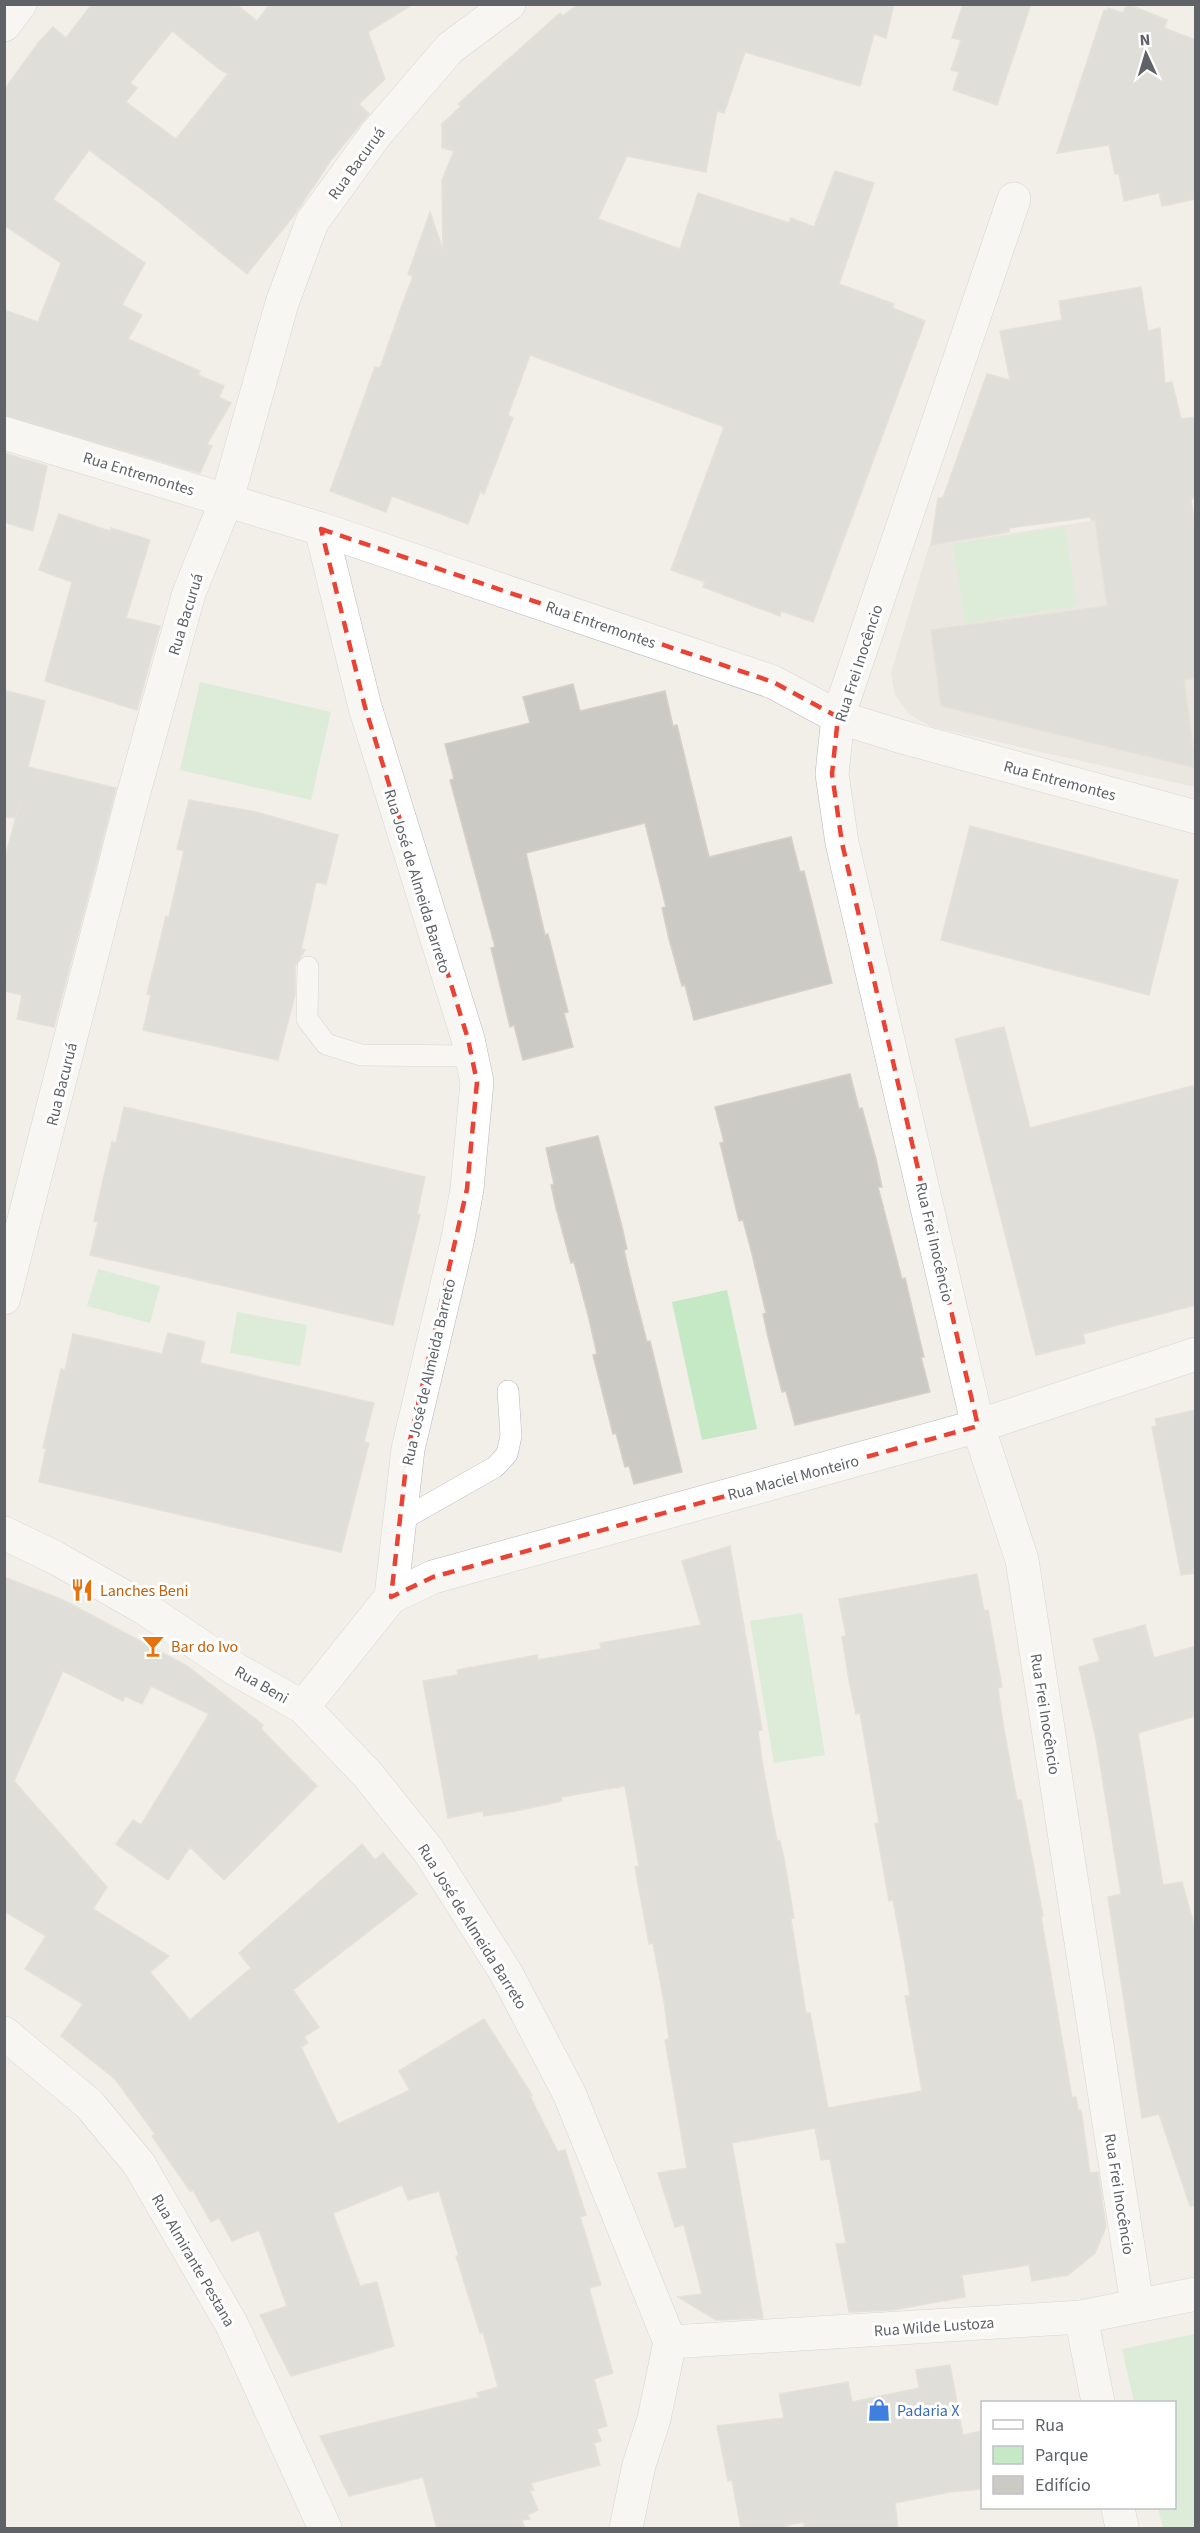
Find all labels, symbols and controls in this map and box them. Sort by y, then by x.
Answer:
north arrow [1116,24,1176,84]
text: N [1139,29,1151,51]
street label: Rua Bacuruá [323,123,391,204]
street label: Rua Entremontes [80,447,197,501]
street label: Rua Bacuruá [163,570,209,658]
street label: Rua Entremontes [542,596,659,654]
street label: Rua Frei Inocêncio [830,602,888,725]
street label: Rua Entremontes [1001,755,1119,807]
street label: Rua José de Almeida Barreto [379,787,456,976]
street label: Rua Bacuruá [41,1040,83,1128]
street label: Rua Frei Inocêncio [910,1180,959,1304]
street label: Rua José de Almeida Barreto [397,1277,461,1468]
street label: Rua Maciel Monteiro [725,1450,862,1506]
restaurant icon: Lanches Beni [69,1577,95,1603]
place label: Lanches Beni [100,1580,188,1602]
bar icon: Bar do Ivo [140,1633,166,1659]
place label: Bar do Ivo [171,1636,238,1658]
street label: Rua Frei Inocêncio [1025,1652,1065,1776]
street label: Rua Beni [230,1661,293,1709]
street label: Rua José de Almeida Barreto [412,1840,532,2013]
street label: Rua Frei Inocêncio [1099,2132,1139,2256]
street label: Rua Almirante Pestana [146,2190,240,2331]
street label: Rua Wilde Lustoza [873,2312,995,2342]
shop icon: Padaria X [866,2397,892,2423]
place label: Padaria X [897,2400,959,2422]
legend [981,2401,1176,2509]
text: Rua [1035,2413,1064,2438]
text: Parque [1035,2443,1088,2468]
text: Edifício [1035,2473,1091,2498]

